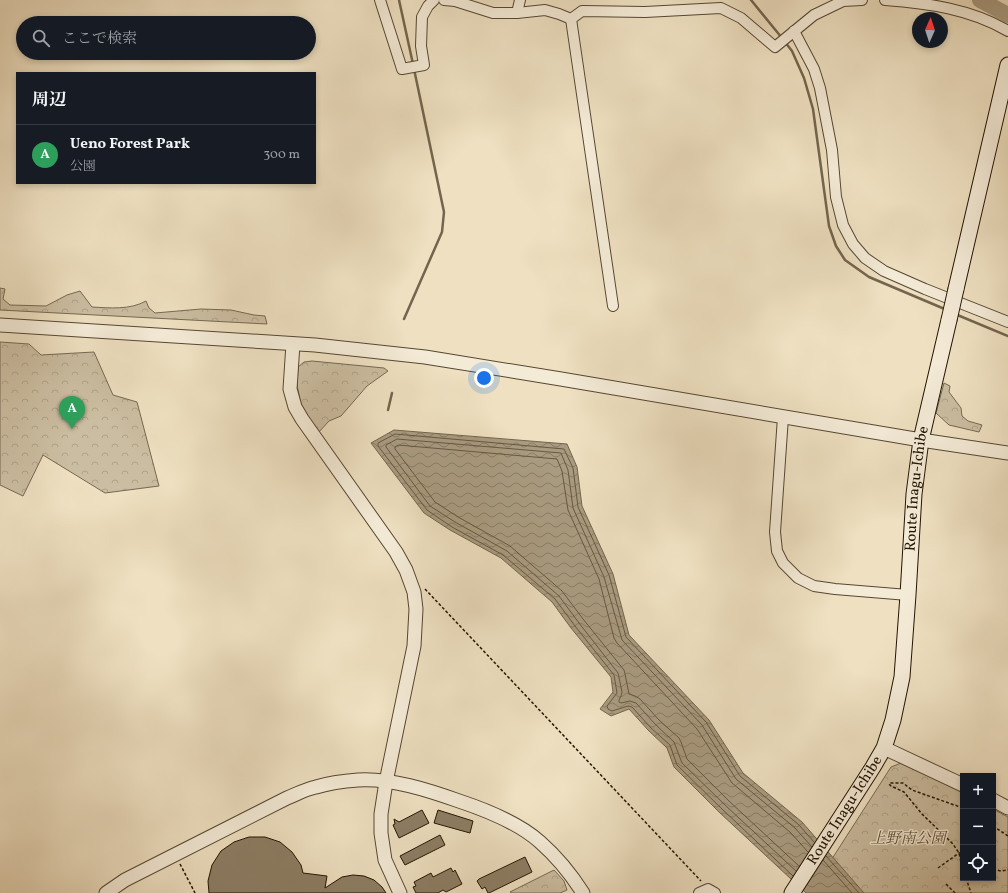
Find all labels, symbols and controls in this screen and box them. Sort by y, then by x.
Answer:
north arrow [912,12,948,48]
search box [16,16,316,60]
icon: search [30,27,52,49]
text: ここで検索 [62,29,137,50]
text: 周辺 [32,89,66,112]
text: Ueno Forest Park [70,134,190,155]
text: A [40,146,50,164]
text: 300 m [264,146,300,164]
text: 公園 [70,158,96,176]
your location [474,368,494,388]
pin: A [59,396,85,429]
street label: Route Inagu-Ichibe [900,424,934,552]
street label: Route Inagu-Ichibe [802,752,888,869]
map controls [960,773,996,881]
button: + [960,773,996,809]
button: − [960,809,996,845]
park label: 上野南公園 [870,829,948,850]
button: locate [960,845,996,881]

